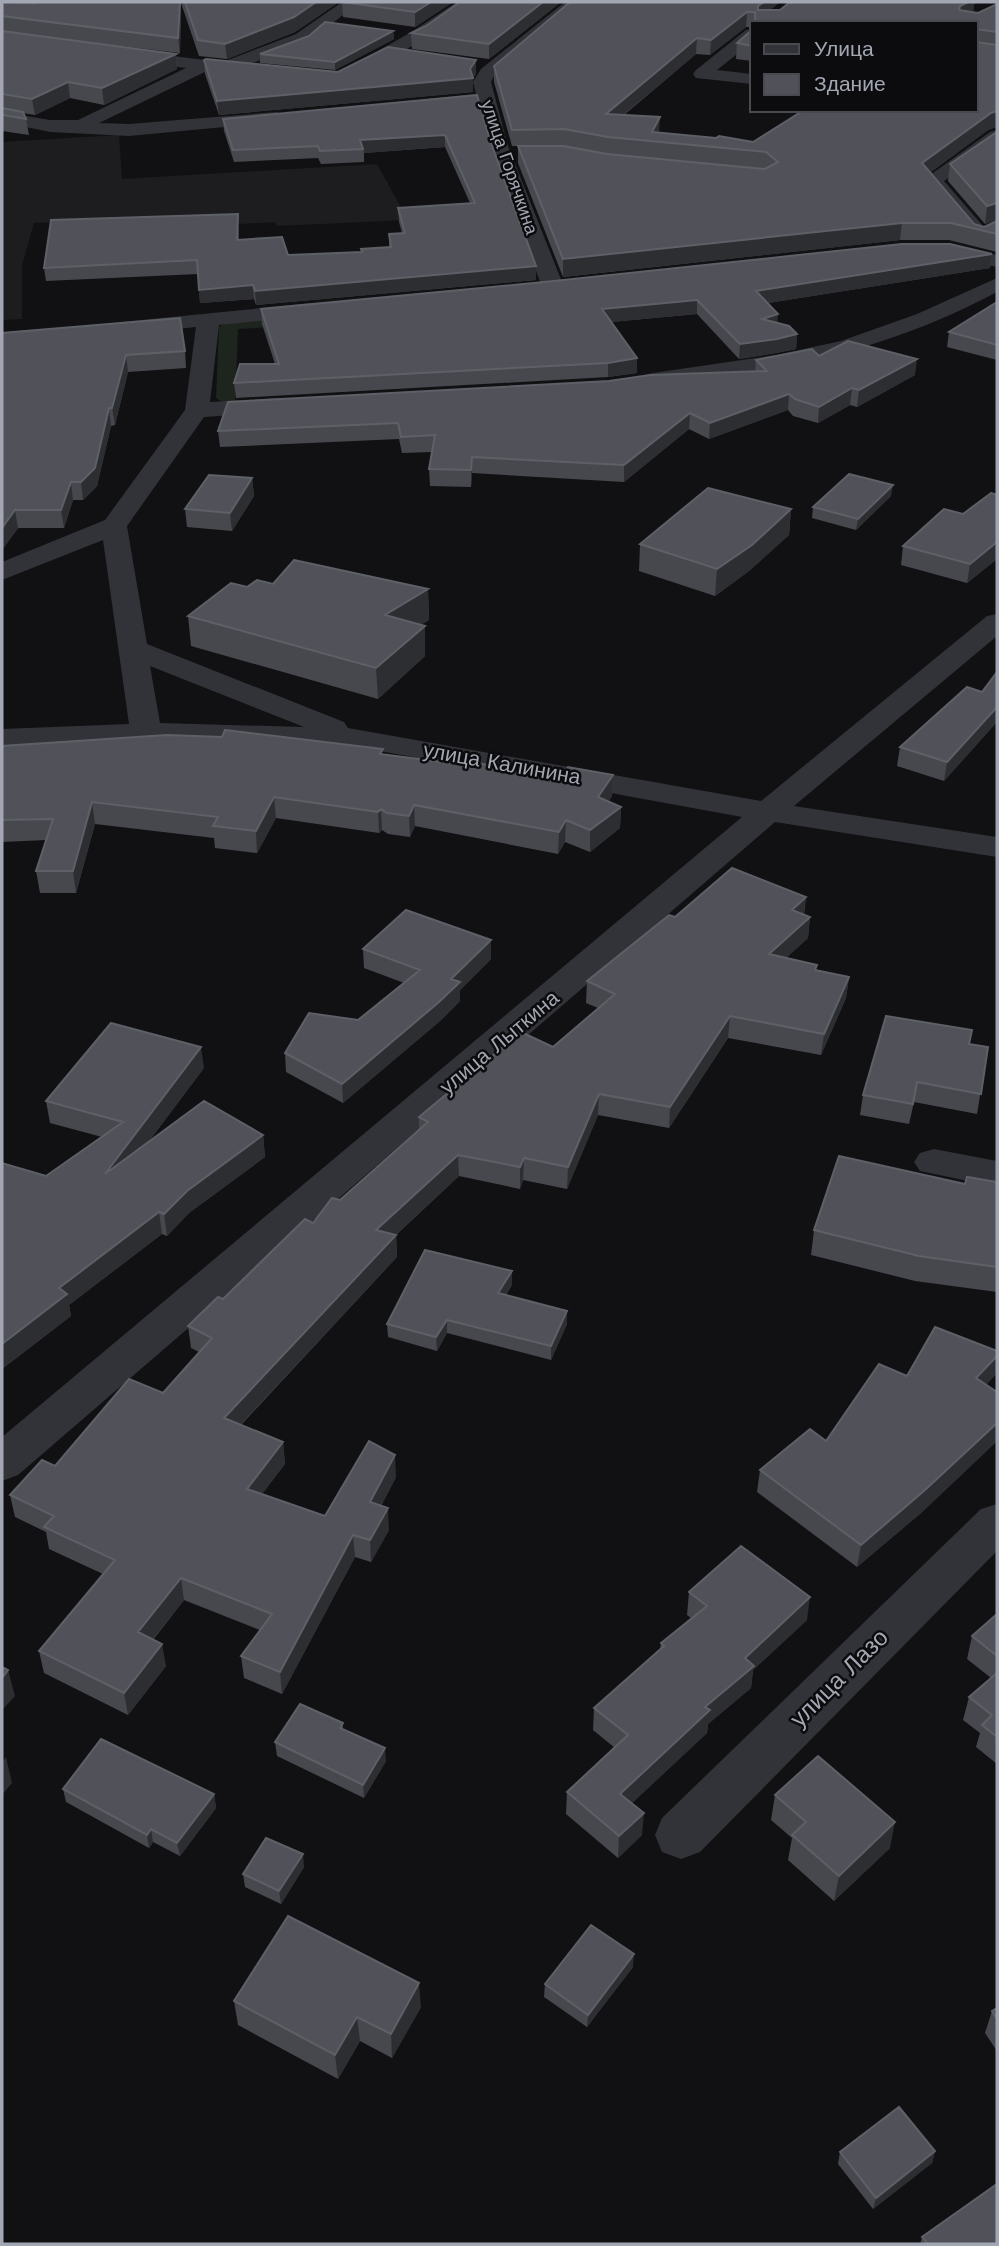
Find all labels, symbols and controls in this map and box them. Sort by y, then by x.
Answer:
legend [750,21,978,112]
text: Улица [814,36,874,61]
text: Здание [814,71,886,96]
street label: улица Горячкина [477,97,543,238]
street label: улица Калинина [421,737,583,789]
street label: улица Лыткина [434,985,564,1099]
street label: улица Лазо [784,1623,894,1733]

